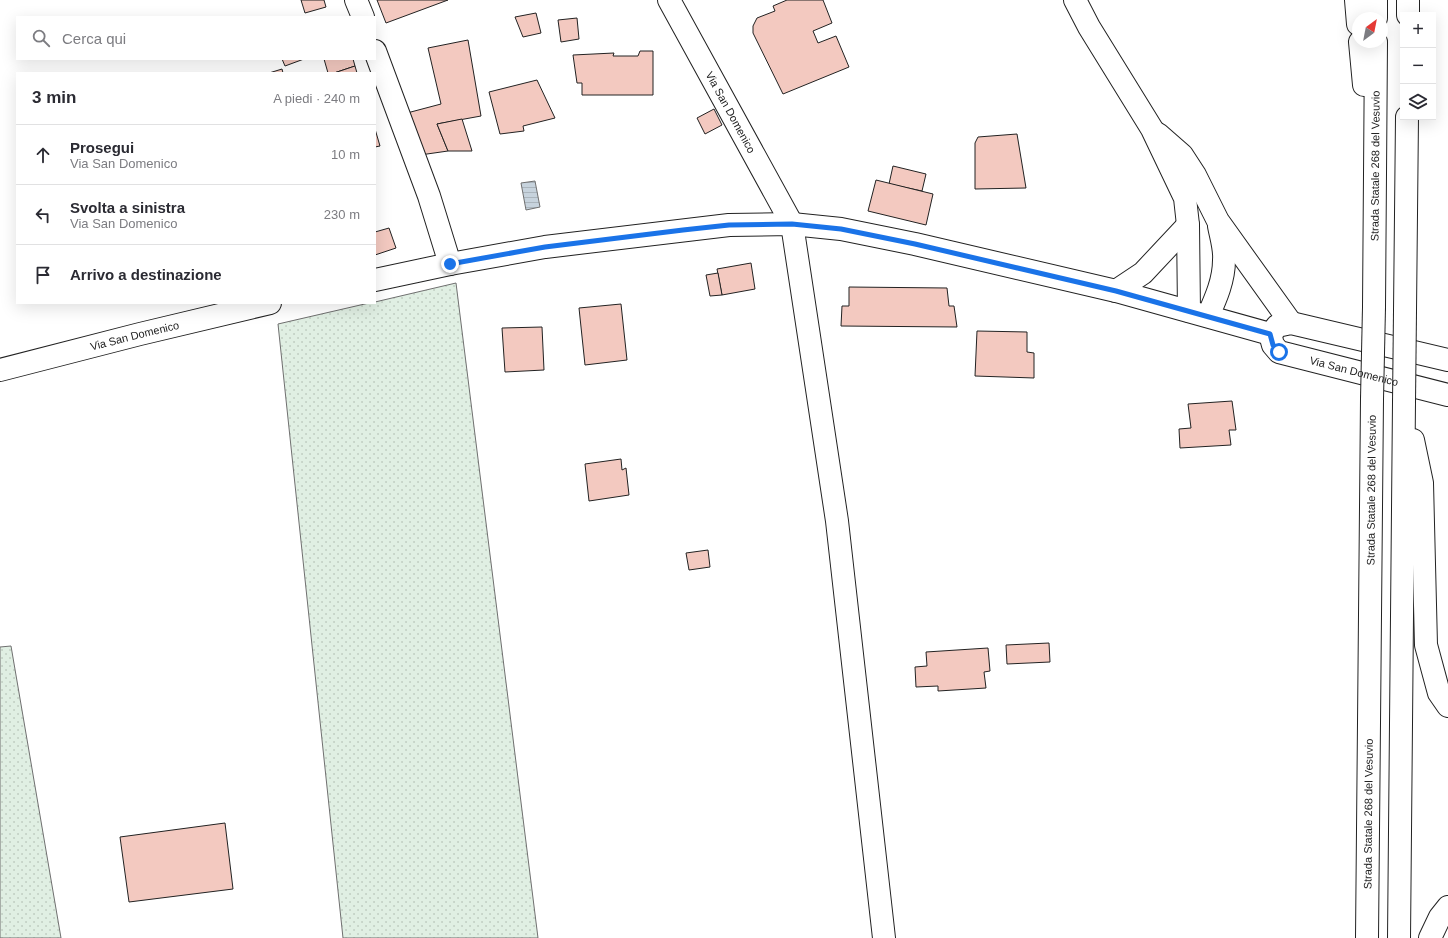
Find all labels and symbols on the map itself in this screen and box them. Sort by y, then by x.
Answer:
north arrow [1352,12,1388,48]
street label: Via San Domenico [703,69,758,155]
street label: Strada Statale 268 del Vesuvio [1368,91,1382,241]
route end [441,255,459,273]
street label: Via San Domenico [89,319,180,353]
route start [1270,343,1288,361]
street label: Via San Domenico [1308,354,1400,388]
street label: Strada Statale 268 del Vesuvio [1364,415,1378,565]
street label: Strada Statale 268 del Vesuvio [1361,739,1375,889]

